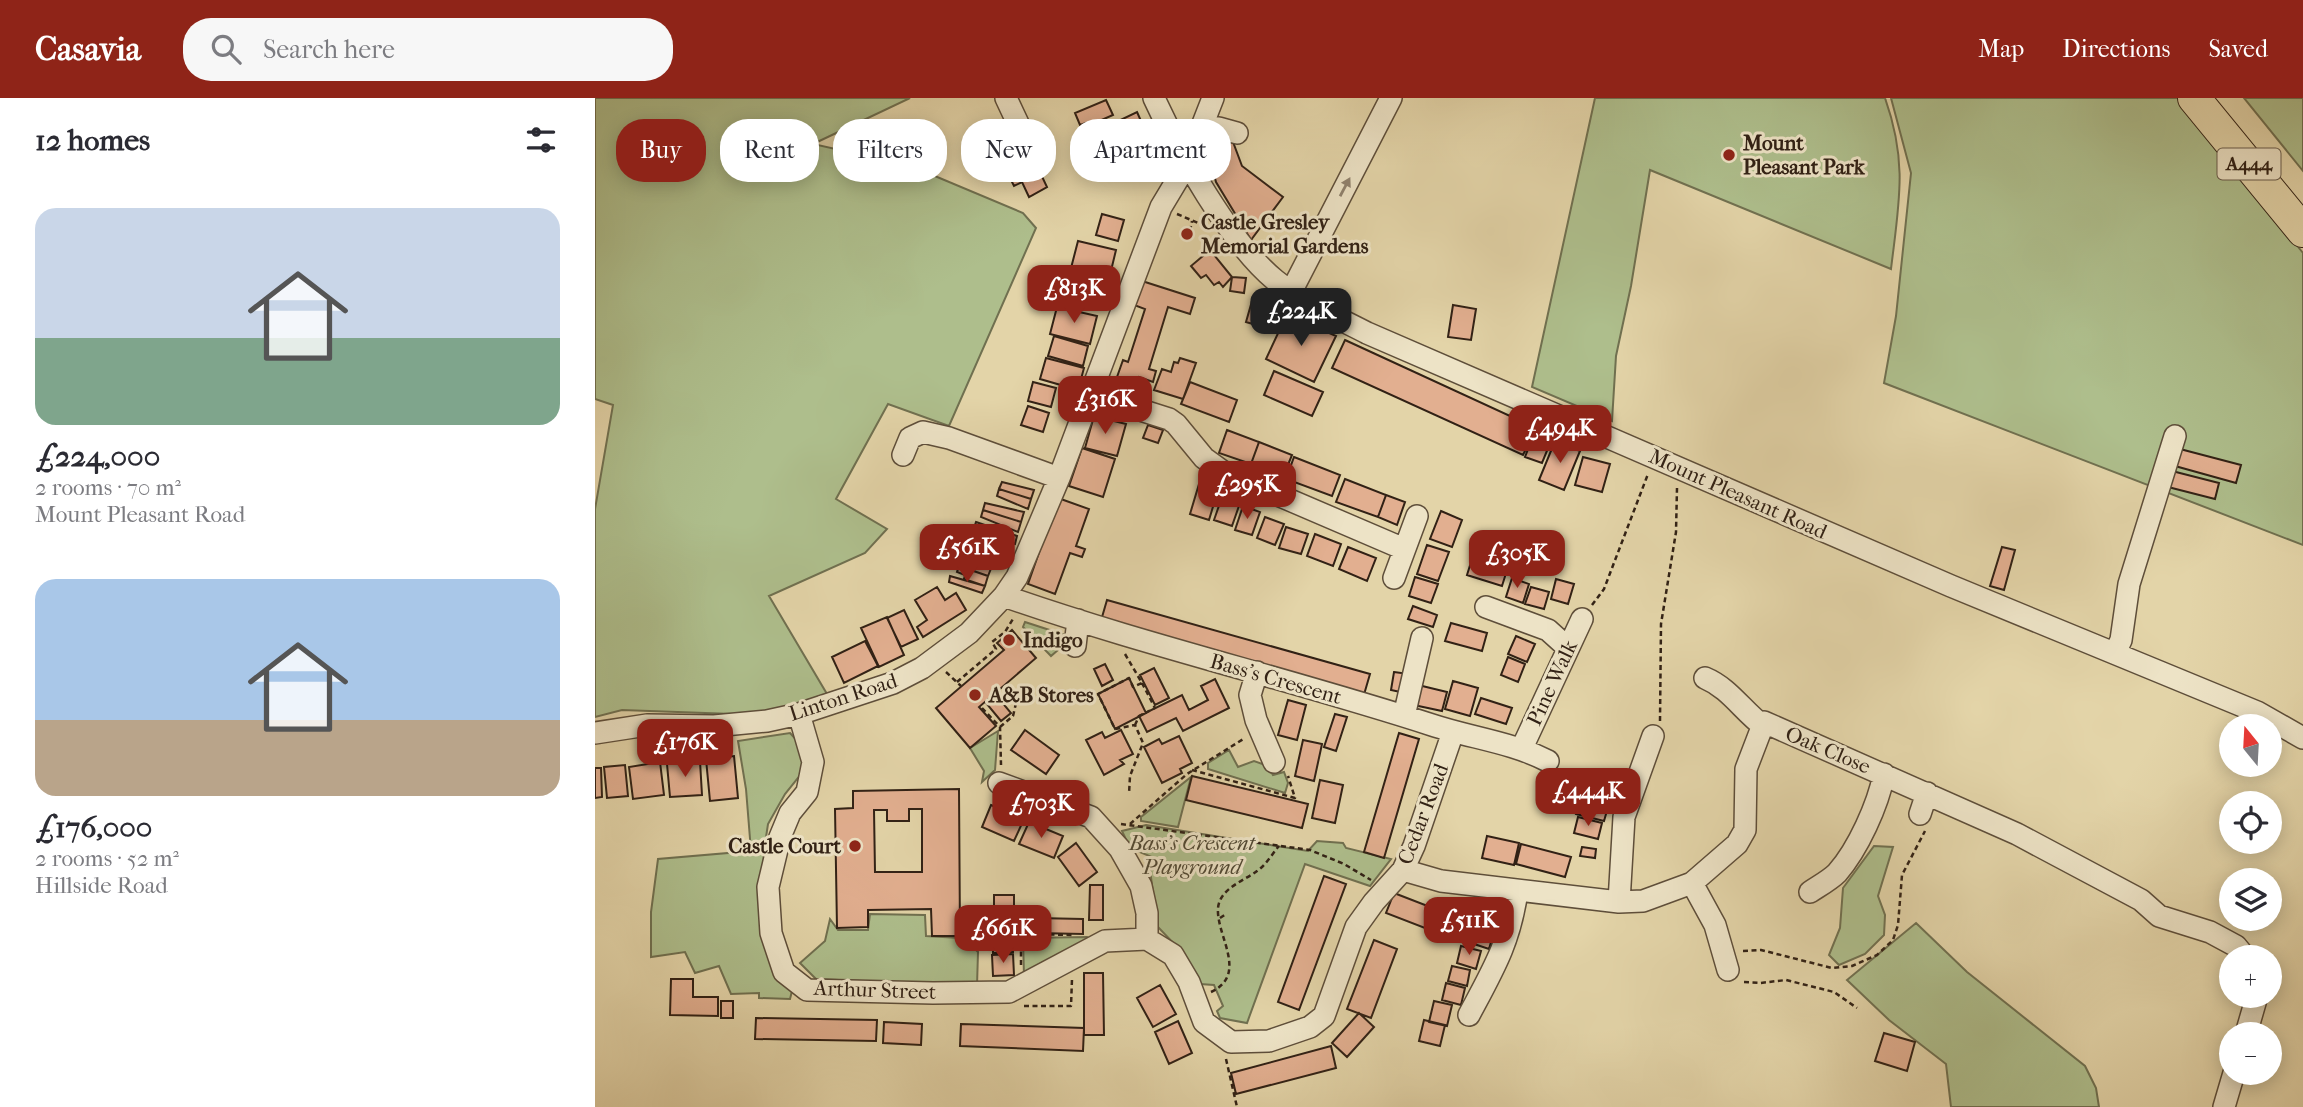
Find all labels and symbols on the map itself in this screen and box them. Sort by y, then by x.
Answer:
place label: Mount Pleasant Park [1742,131,1866,179]
marker: Mount Pleasant Park [1721,147,1737,163]
road number: A444 [2217,148,2281,180]
one-way arrow [1339,177,1350,197]
place label: Castle Gresley Memorial Gardens [1200,210,1369,258]
marker: Castle Gresley Memorial Gardens [1179,226,1195,242]
pin: £813K [1025,266,1123,325]
pin: £224K [1252,288,1350,348]
pin: £316K [1056,376,1154,436]
pin: £494K [1511,406,1609,465]
street label: Mount Pleasant Road [1645,444,1831,544]
pin: £295K [1198,462,1296,521]
pin: £561K [918,524,1016,584]
pin: £305K [1468,531,1566,590]
place label: Indigo [1023,628,1083,652]
marker: Indigo [1001,632,1017,648]
street label: Pine Walk [1522,636,1582,729]
street label: Bass's Crescent [1207,649,1345,709]
street label: Linton Road [786,668,901,726]
place label: A&B Stores [987,683,1094,707]
marker: A&B Stores [967,687,983,703]
north arrow [2219,714,2282,777]
pin: £176K [636,720,734,779]
street label: Oak Close [1782,721,1874,779]
street label: Cedar Road [1393,760,1453,868]
pin: £444K [1539,768,1637,828]
pin: £703K [992,780,1090,840]
park label: Bass's Crescent Playground [1128,831,1257,879]
place label: Castle Court [728,834,841,858]
marker: Castle Court [847,838,863,854]
pin: £511K [1420,898,1518,957]
pin: £661K [954,906,1052,965]
street label: Arthur Street [812,976,937,1004]

